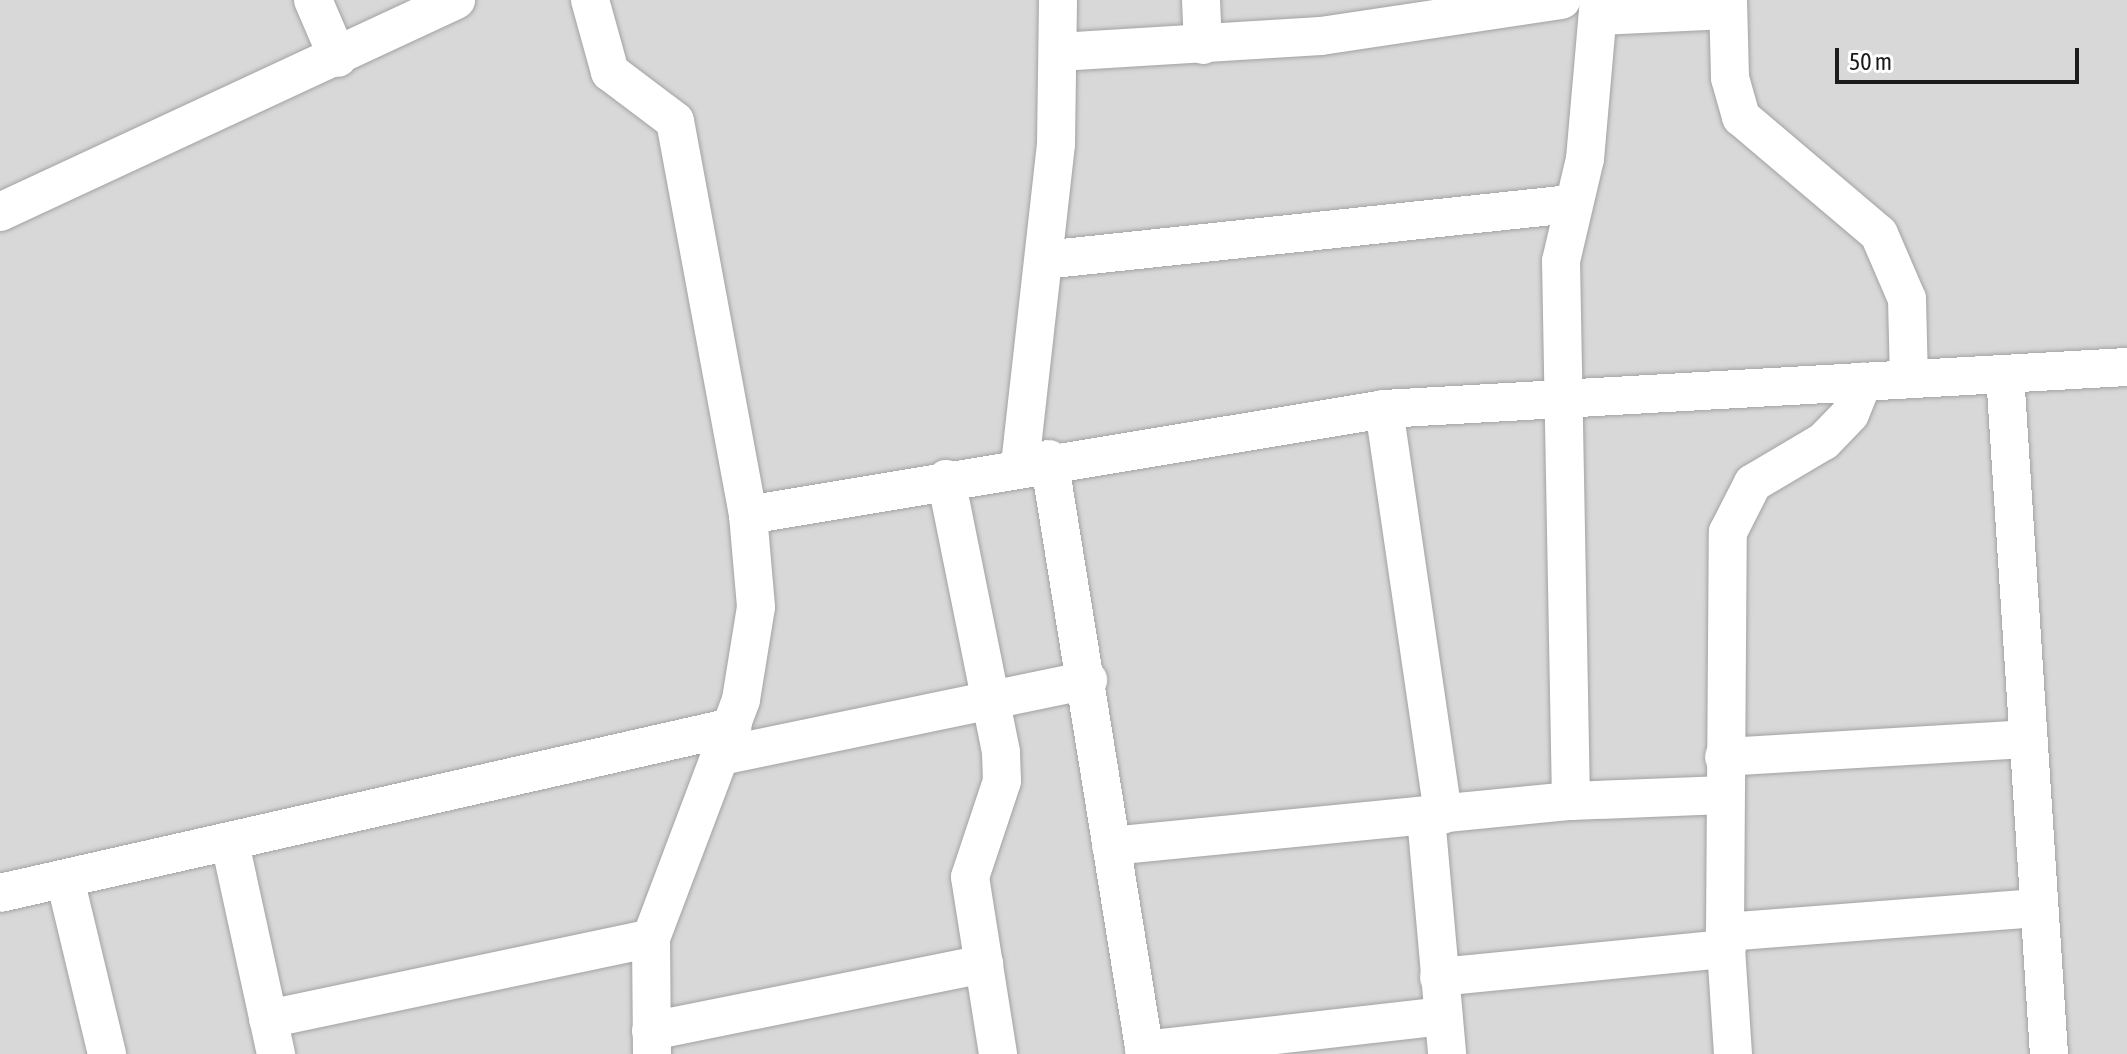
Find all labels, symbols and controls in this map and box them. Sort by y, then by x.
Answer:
scale bar [1839,32,2083,82]
text: 50 m [1849,48,1892,75]

